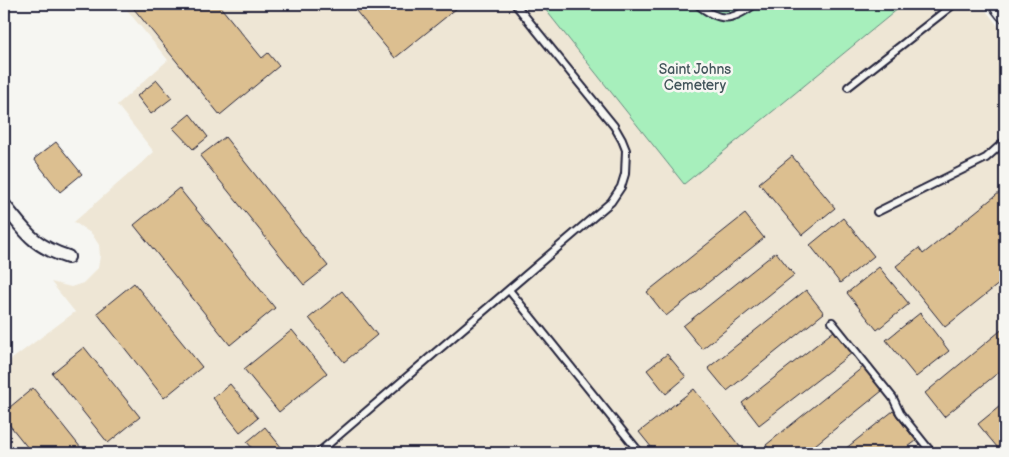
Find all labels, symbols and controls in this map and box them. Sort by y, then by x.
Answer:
park label: Saint Johns Cemetery [659,61,731,94]

